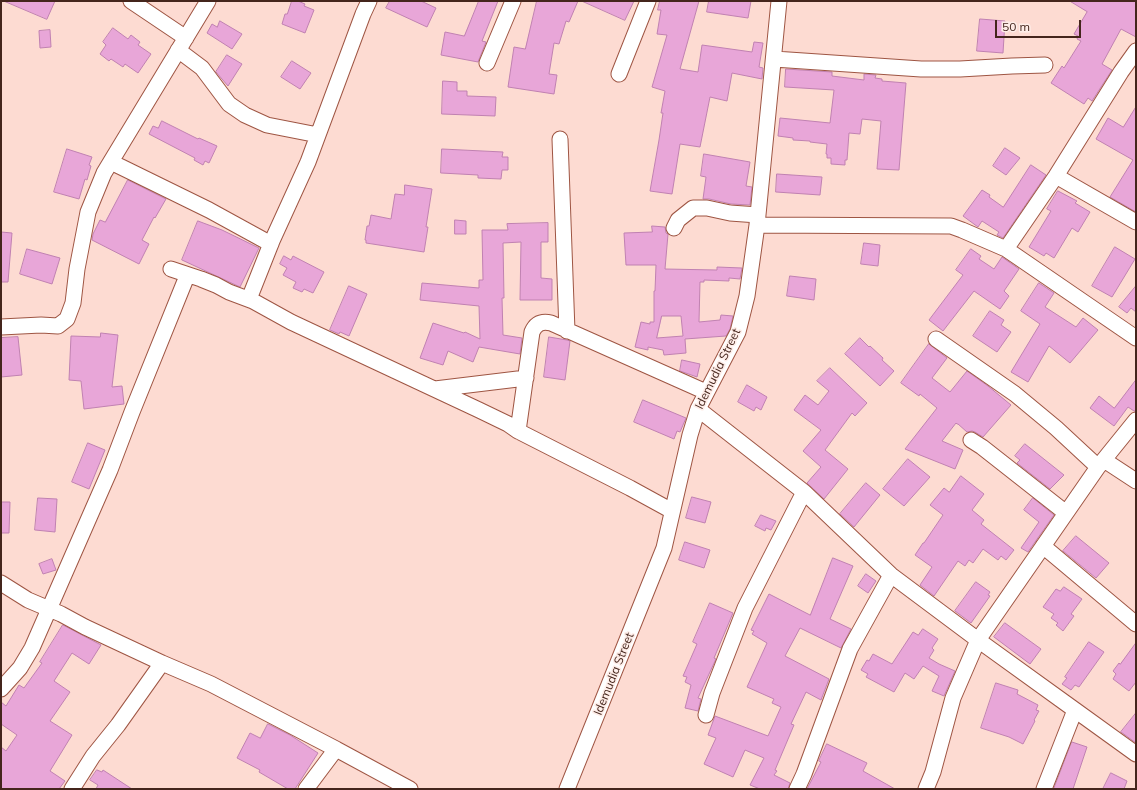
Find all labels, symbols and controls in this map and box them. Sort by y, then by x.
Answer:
scale bar [997,12,1083,38]
text: 50 m [1002,19,1030,34]
street label: Idemudia Street [692,326,744,412]
street label: Idemudia Street [591,631,637,717]

